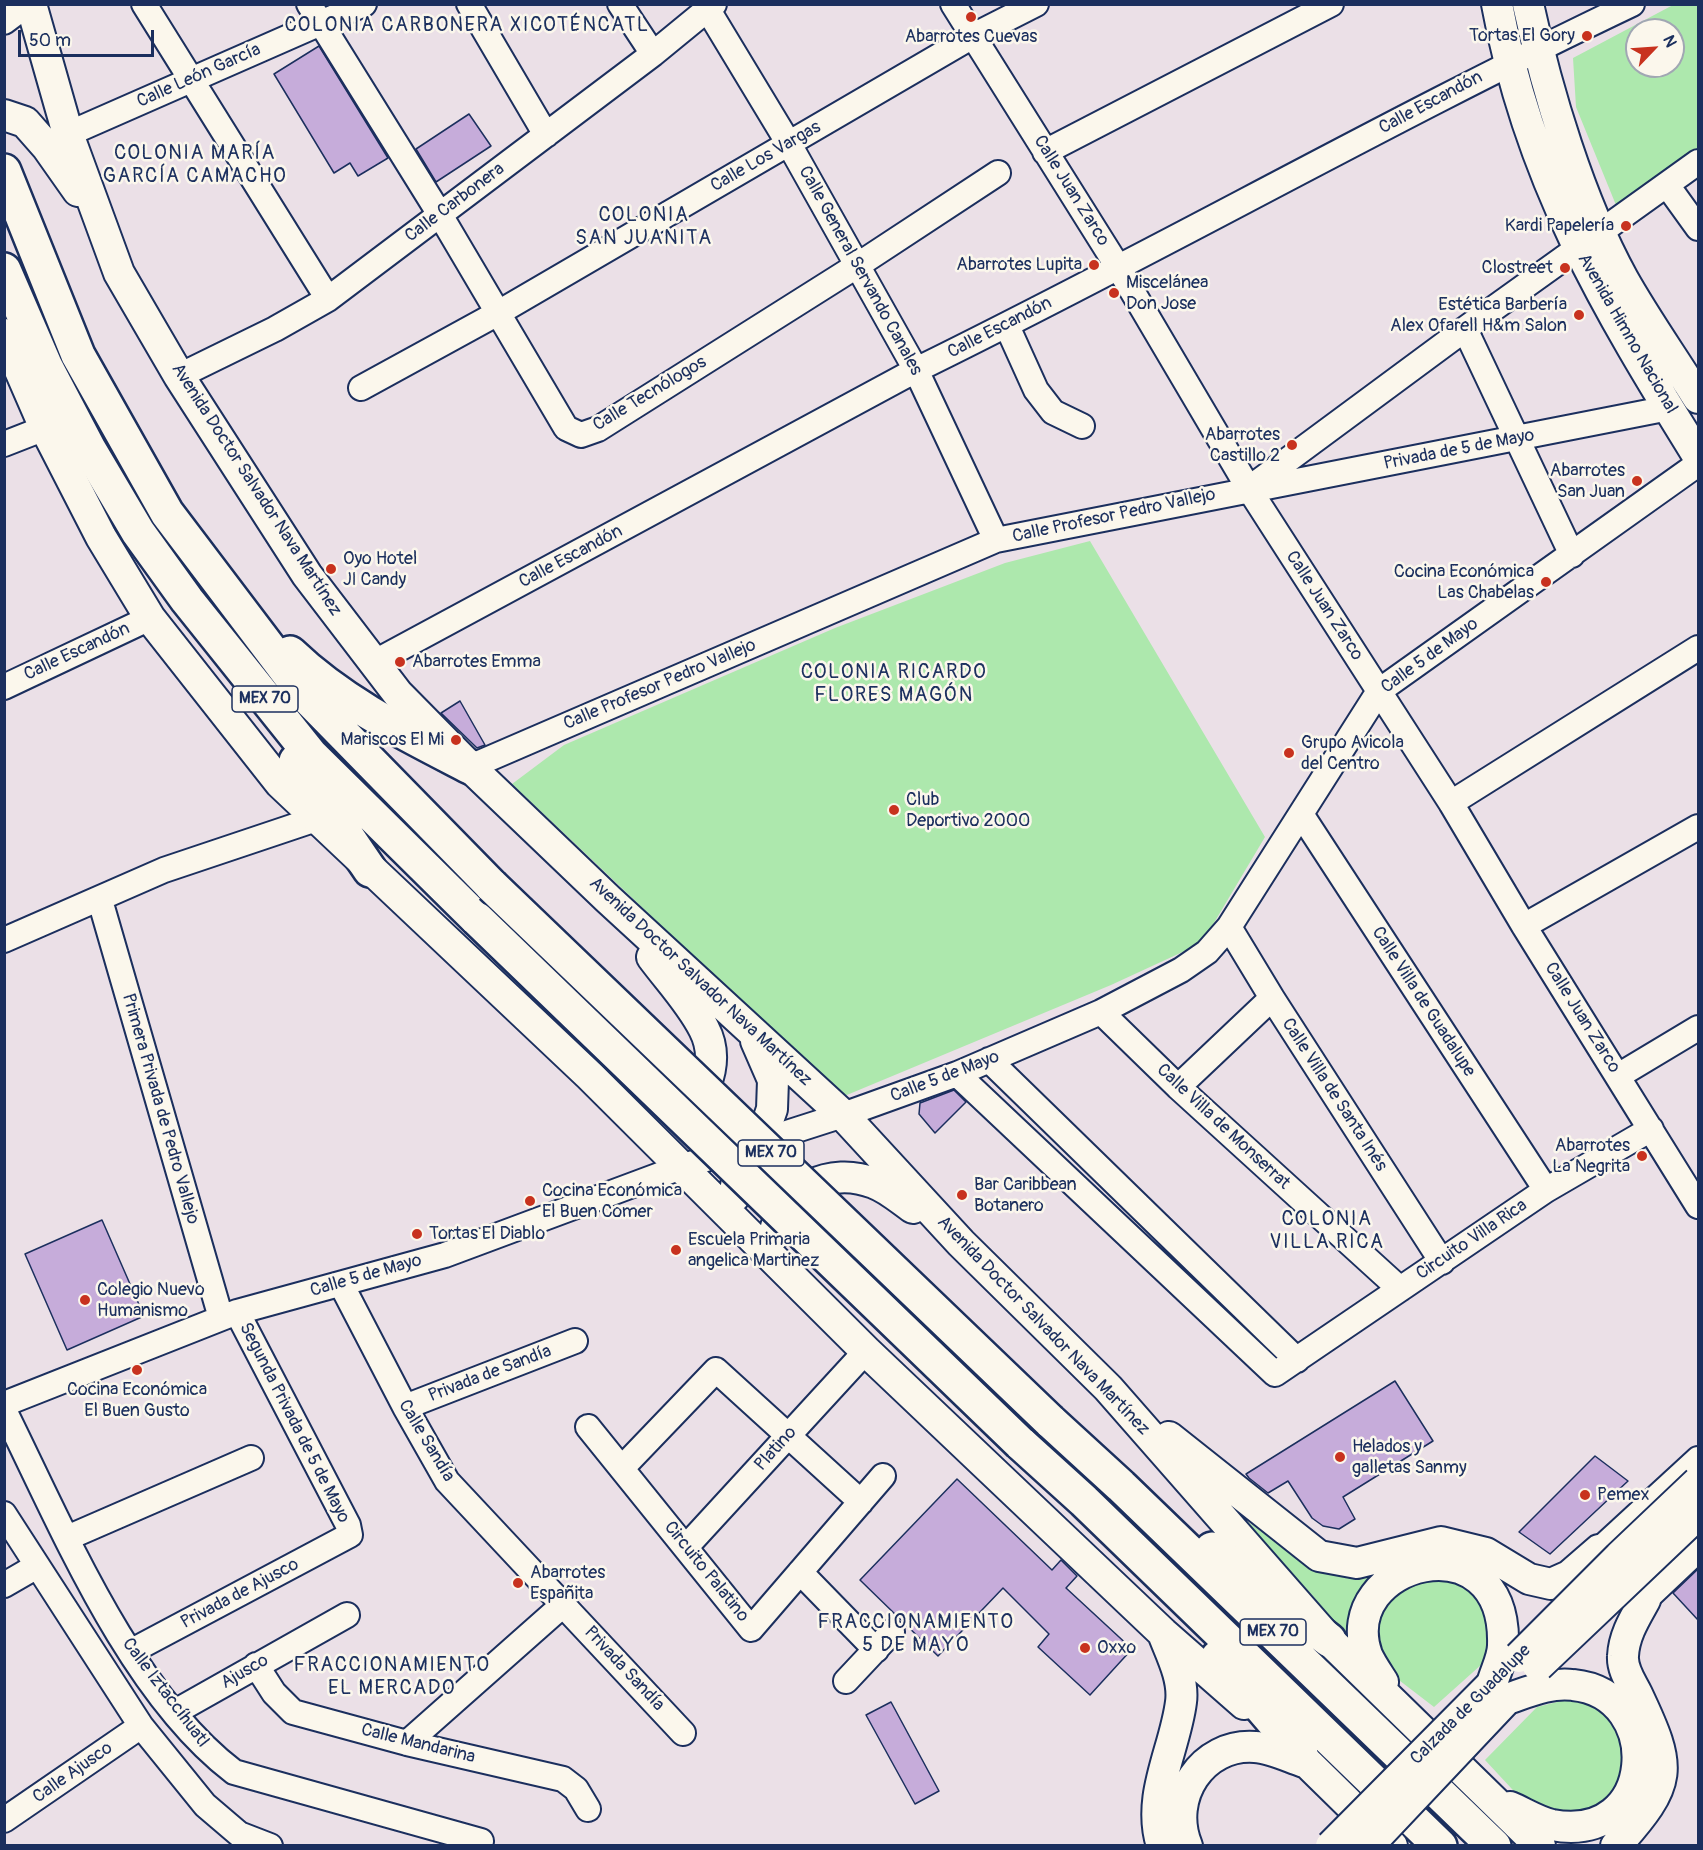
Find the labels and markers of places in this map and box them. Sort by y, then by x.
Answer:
marker: Abarrotes Cuevas [964,10,978,24]
place label: Tortas El Gory [1469,25,1575,47]
place label: Abarrotes Cuevas [905,26,1037,48]
marker: Tortas El Gory [1580,29,1594,43]
place label: Kardi Papelería [1505,215,1614,237]
marker: Kardi Papelería [1619,219,1633,233]
place label: Abarrotes Lupita [956,254,1082,276]
place label: Clostreet [1482,257,1553,279]
marker: Abarrotes Lupita [1087,258,1101,272]
marker: Clostreet [1558,261,1572,275]
place label: Miscelánea Don Jose [1126,272,1208,314]
marker: Miscelánea Don Jose [1107,286,1121,300]
place label: Estética Barbería Alex Ofarell H&m Salon [1390,294,1567,336]
marker: Estética Barbería Alex Ofarell H&m Salon [1572,308,1586,322]
place label: Abarrotes Castillo 2 [1205,424,1280,466]
marker: Abarrotes Castillo 2 [1285,438,1299,452]
place label: Abarrotes San Juan [1550,460,1625,502]
marker: Abarrotes San Juan [1630,474,1644,488]
place label: Oyo Hotel JI Candy [343,548,417,590]
place label: Cocina Económica Las Chabelas [1394,561,1534,604]
marker: Oyo Hotel JI Candy [324,562,338,576]
marker: Cocina Económica Las Chabelas [1539,575,1553,589]
place label: Abarrotes Emma [412,651,541,673]
marker: Abarrotes Emma [393,655,407,669]
place label: Mariscos El Mi [341,729,444,751]
place label: Grupo Avicola del Centro [1301,732,1404,774]
marker: Mariscos El Mi [449,733,463,747]
marker: Grupo Avicola del Centro [1282,746,1296,760]
place label: Club Deportivo 2000 [906,789,1030,832]
marker: Club Deportivo 2000 [887,803,901,817]
place label: Abarrotes La Negrita [1552,1135,1630,1178]
marker: Abarrotes La Negrita [1635,1149,1649,1163]
place label: Bar Caribbean Botanero [974,1174,1077,1216]
place label: Cocina Económica El Buen Comer [542,1180,682,1222]
marker: Bar Caribbean Botanero [955,1188,969,1202]
marker: Cocina Económica El Buen Comer [523,1194,537,1208]
place label: Tortas El Diablo [429,1223,545,1245]
marker: Tortas El Diablo [410,1227,424,1241]
place label: Escuela Primaria angelica Martinez [688,1229,819,1272]
marker: Escuela Primaria angelica Martinez [669,1243,683,1257]
place label: Colegio Nuevo Humanismo [97,1279,205,1322]
marker: Colegio Nuevo Humanismo [78,1293,92,1307]
marker: Cocina Económica El Buen Gusto [130,1363,144,1377]
place label: Cocina Económica El Buen Gusto [67,1379,207,1422]
place label: Helados y galletas Sanmy [1352,1436,1467,1478]
marker: Helados y galletas Sanmy [1333,1450,1347,1464]
place label: Pemex [1597,1484,1649,1506]
marker: Pemex [1578,1488,1592,1502]
place label: Abarrotes Españita [530,1562,605,1604]
marker: Abarrotes Españita [511,1576,525,1590]
place label: Oxxo [1097,1637,1136,1659]
marker: Oxxo [1078,1641,1092,1655]

